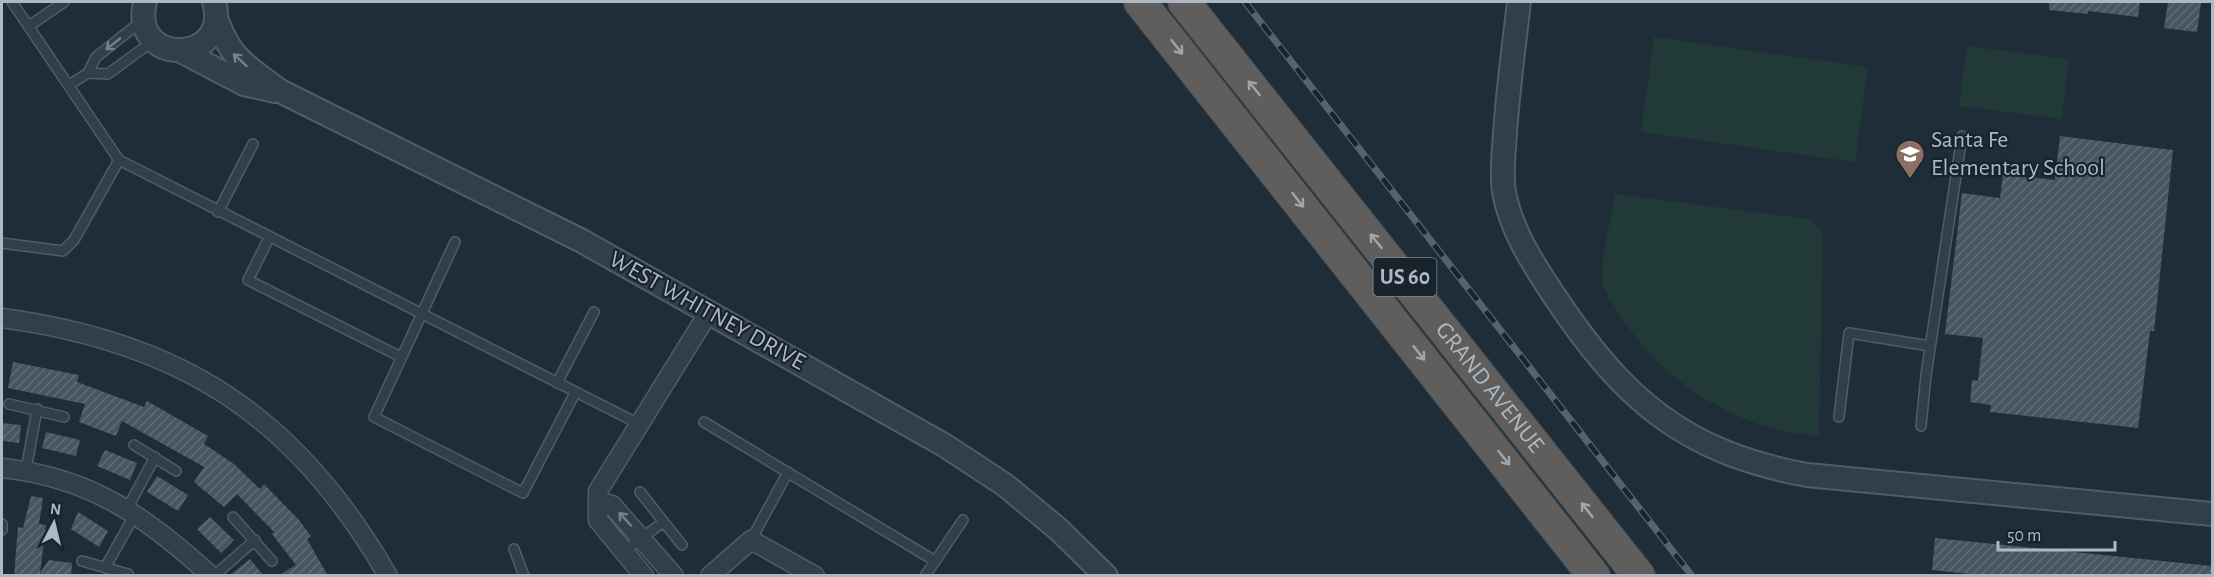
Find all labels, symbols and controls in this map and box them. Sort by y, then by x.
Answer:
one-way arrow [105,38,121,51]
one-way arrow [1170,39,1183,55]
one-way arrow [233,54,249,68]
one-way arrow [1247,80,1260,96]
place label: Santa Fe Elementary School [1931,128,2105,180]
school or university icon: Santa Fe Elementary School [1894,138,1926,180]
one-way arrow [1291,192,1304,208]
one-way arrow [1369,233,1382,249]
street label: WEST WHITNEY DRIVE [605,247,809,375]
road number: US 60 [1374,258,1436,296]
street label: GRAND AVENUE [1431,318,1549,458]
one-way arrow [1413,344,1426,360]
one-way arrow [1497,450,1510,466]
north arrow [24,493,84,553]
text: N [49,500,62,518]
one-way arrow [1580,502,1593,518]
one-way arrow [618,512,632,527]
scale bar [1998,514,2115,552]
text: 50 m [2007,527,2041,545]

